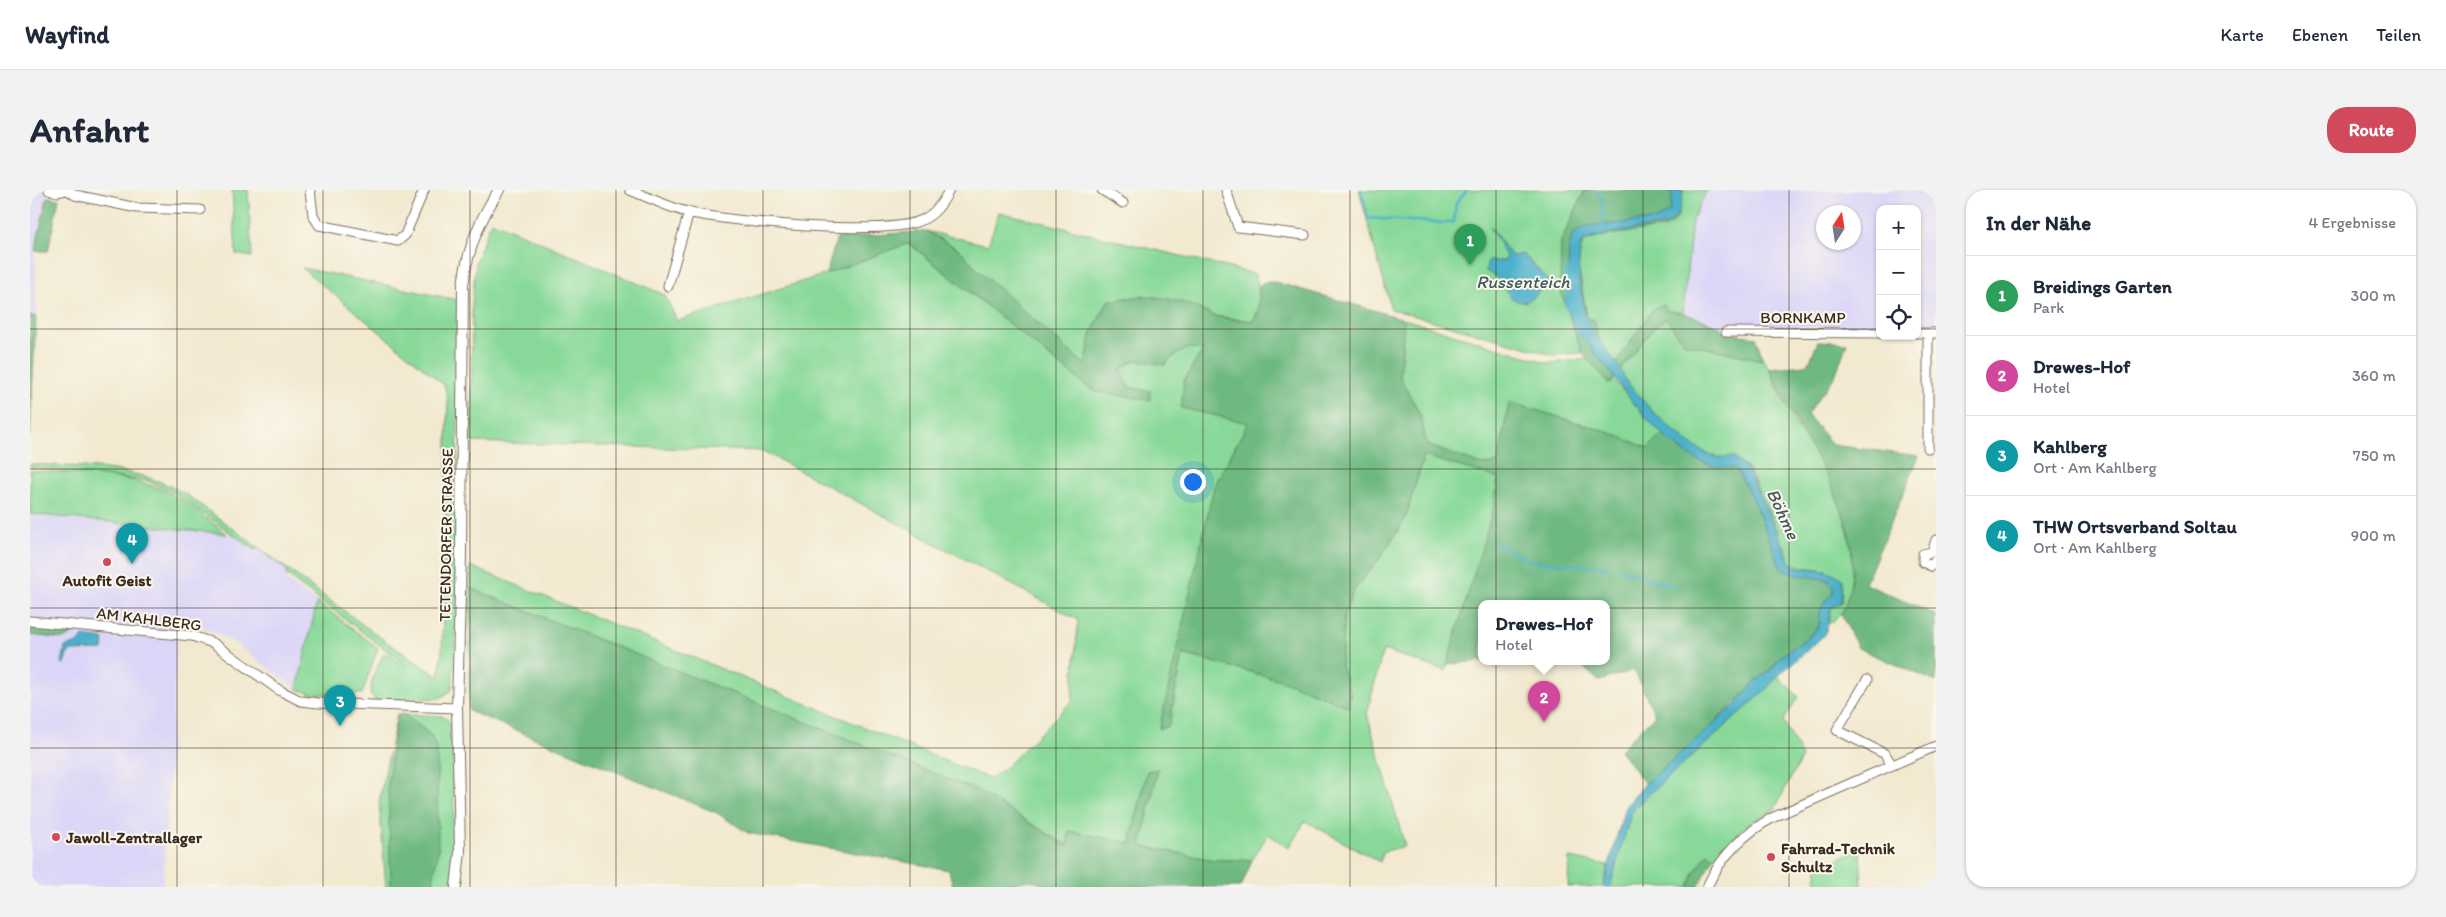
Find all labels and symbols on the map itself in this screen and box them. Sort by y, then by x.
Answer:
north arrow [1816,205,1861,250]
pin: 1 [1454,224,1486,265]
water label: Russenteich [1476,271,1570,293]
street label: BORNKAMP [1760,308,1846,327]
street label: TETENDORFER STRASSE [435,448,457,622]
your location [1180,469,1206,495]
water label: Böhme [1762,485,1805,544]
pin: 4 [116,523,148,564]
marker: Autofit Geist [101,556,113,568]
place label: Autofit Geist [62,571,151,590]
street label: AM KAHLBERG [95,603,203,635]
pin: 2 [1528,681,1560,722]
pin: 3 [324,685,356,726]
place label: Jawoll-Zentrallager [65,828,203,848]
marker: Jawoll-Zentrallager [50,831,62,843]
place label: Fahrrad-Technik Schultz [1781,839,1896,876]
marker: Fahrrad-Technik Schultz [1765,851,1777,863]

